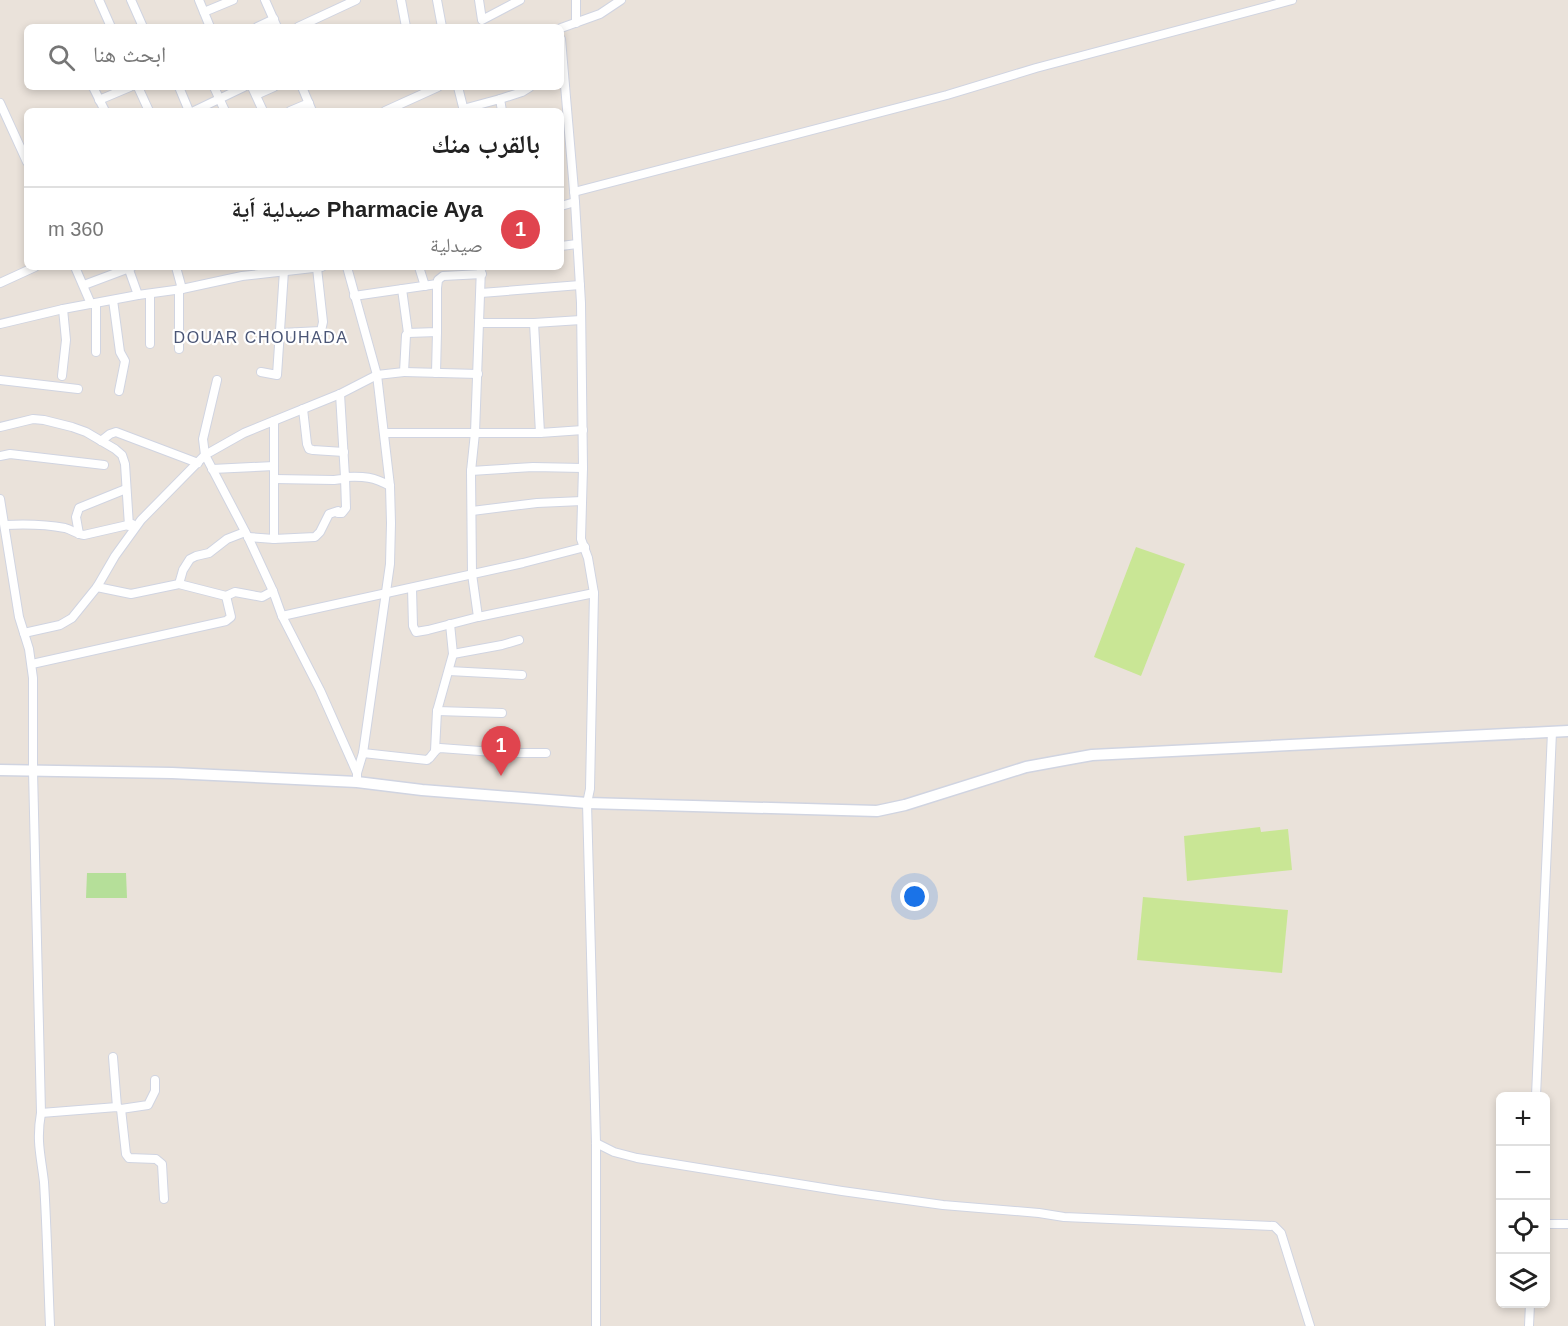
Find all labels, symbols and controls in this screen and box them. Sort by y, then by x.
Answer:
search box [24,24,564,90]
icon: search [45,41,78,74]
text: ابحث هنا [93,42,166,67]
text: بالقرب منك [431,129,540,159]
text: Pharmacie Aya صيدلية اَية [232,197,483,222]
text: 360 m [48,218,104,240]
text: 1 [515,218,526,240]
text: صيدلية [430,234,483,256]
district label: DOUAR CHOUHADA [174,329,348,346]
pin: 1 [482,726,520,776]
your location [900,882,929,911]
map controls [1496,1092,1550,1308]
button: + [1496,1092,1550,1146]
button: − [1496,1146,1550,1200]
button: locate [1496,1200,1550,1254]
button: layers [1496,1254,1550,1308]

